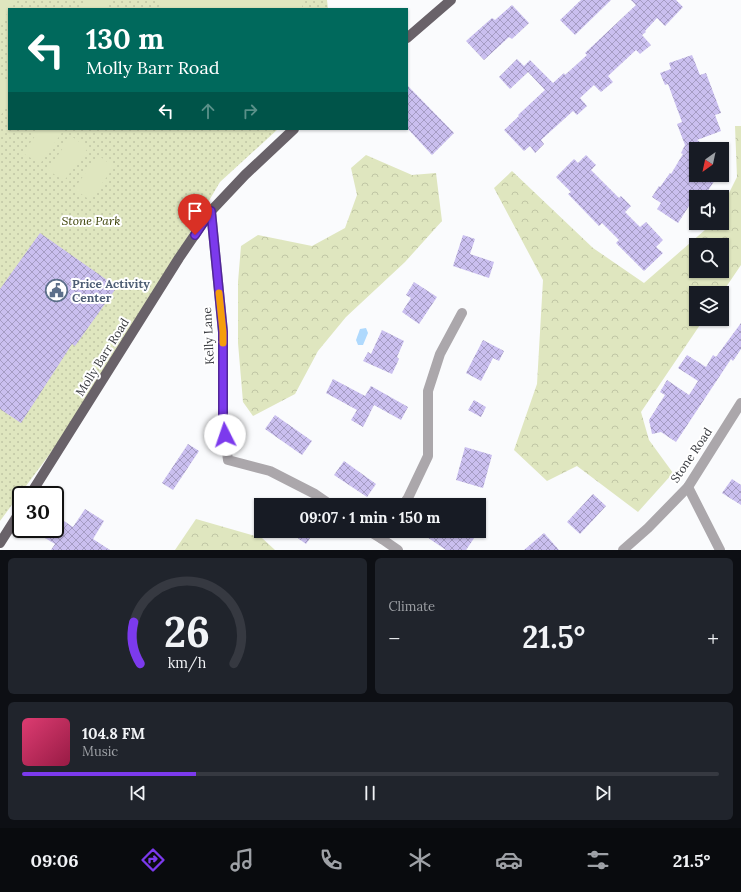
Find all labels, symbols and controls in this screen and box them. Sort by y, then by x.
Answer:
text: 130 m [86,21,164,57]
icon: left [20,24,72,76]
text: Molly Barr Road [86,56,219,79]
icon: left [155,100,177,122]
icon: ahead [197,100,219,122]
icon: right [239,100,261,122]
north arrow [689,142,729,182]
map controls [689,142,729,326]
button: sound [689,190,729,230]
pin [178,194,212,235]
icon: arrive [184,200,206,222]
park label: Stone Park [62,213,120,228]
button: search [689,238,729,278]
place label: Price Activity Center [72,276,150,305]
public building icon: Price Activity Center [44,277,70,303]
button: layers [689,286,729,326]
street label: Kelly Lane [199,306,217,365]
street label: Molly Barr Road [72,315,132,399]
position arrow [204,414,246,456]
street label: Stone Road [667,425,715,485]
speed limit sign: 30 [12,486,64,538]
text: 09:07 · 1 min · 150 m [300,508,440,527]
text: Climate [389,598,435,615]
text: 26 [164,605,210,658]
text: 21.5° [522,618,585,656]
text: − [389,624,400,652]
text: + [707,624,719,652]
text: km/h [168,654,207,673]
text: 104.8 FM [82,724,145,743]
text: Music [82,743,118,760]
icon: previous [127,782,149,804]
icon: pause [359,782,381,804]
icon: next [592,782,614,804]
icon: directions [139,846,167,874]
icon: music [228,846,256,874]
icon: phone [317,846,345,874]
icon: climate [406,846,434,874]
icon: car [495,846,523,874]
icon: filters [584,846,612,874]
text: 09:06 [30,849,79,872]
text: 21.5° [673,849,711,872]

